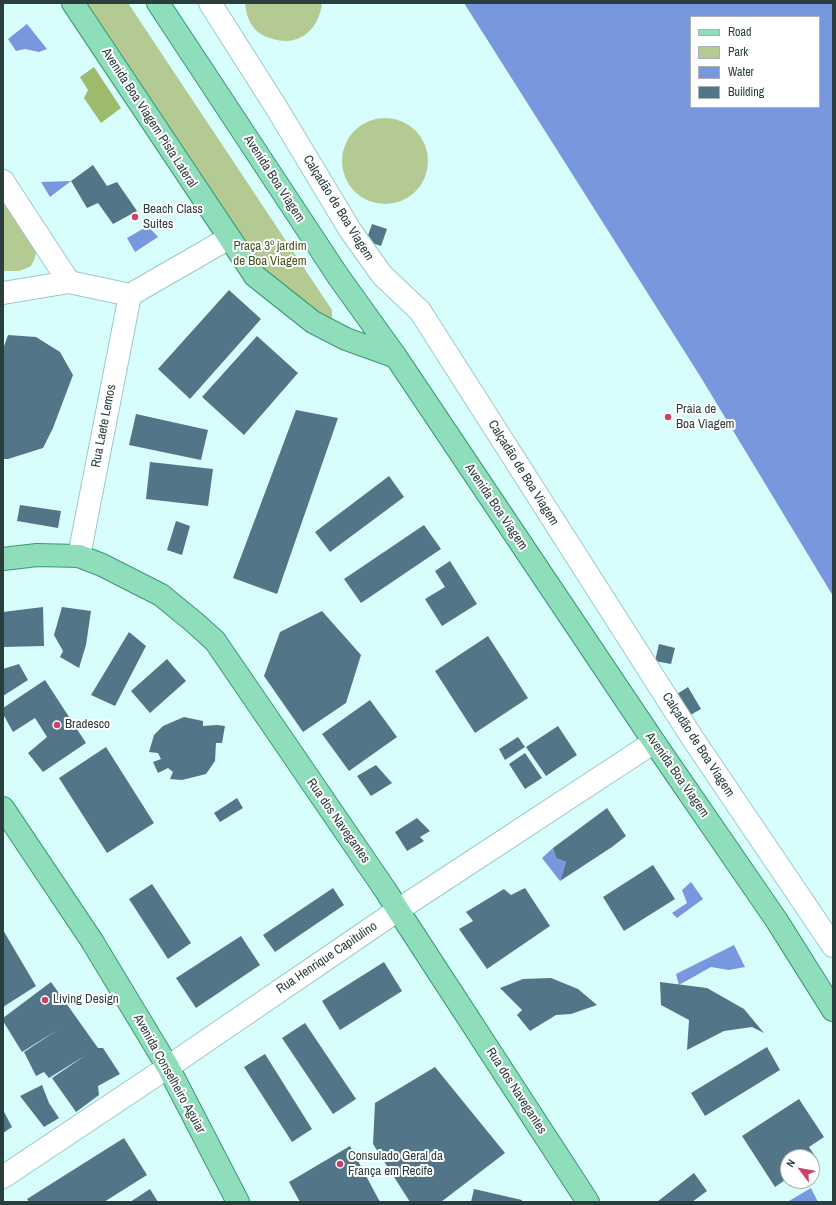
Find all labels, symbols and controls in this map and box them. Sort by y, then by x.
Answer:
legend [690,16,820,108]
text: Road [728,24,752,40]
text: Park [728,44,748,60]
street label: Avenida Boa Viagem Pista Lateral [98,45,200,191]
text: Water [728,64,754,80]
text: Building [728,84,764,100]
street label: Avenida Boa Viagem [240,133,308,225]
street label: Calçadão de Boa Viagem [299,152,377,264]
place label: Beach Class Suites [143,202,203,233]
marker: Beach Class Suites [130,212,140,222]
park label: Praça 3º jardim de Boa Viagem [233,239,307,270]
street label: Rua Laete Lemos [88,383,120,469]
place label: Praia de Boa Viagem [676,402,734,433]
marker: Praia de Boa Viagem [663,412,673,422]
street label: Calçadão de Boa Viagem [484,417,562,529]
street label: Avenida Boa Viagem [461,461,531,553]
street label: Calçadão de Boa Viagem [658,690,738,800]
place label: Bradesco [65,717,110,733]
marker: Bradesco [52,720,62,730]
street label: Avenida Boa Viagem [642,729,712,821]
street label: Rua dos Navegantes [303,776,373,866]
street label: Rua Henrique Capitulino [274,919,380,997]
place label: Living Design [53,992,119,1008]
marker: Living Design [40,995,50,1005]
street label: Avenida Conselheiro Aguiar [130,1012,208,1136]
street label: Rua dos Navegantes [482,1045,550,1137]
place label: Consulado Geral da França em Recife [348,1149,443,1180]
north arrow [780,1149,820,1189]
text: N [783,1157,798,1170]
marker: Consulado Geral da França em Recife [335,1159,345,1169]

